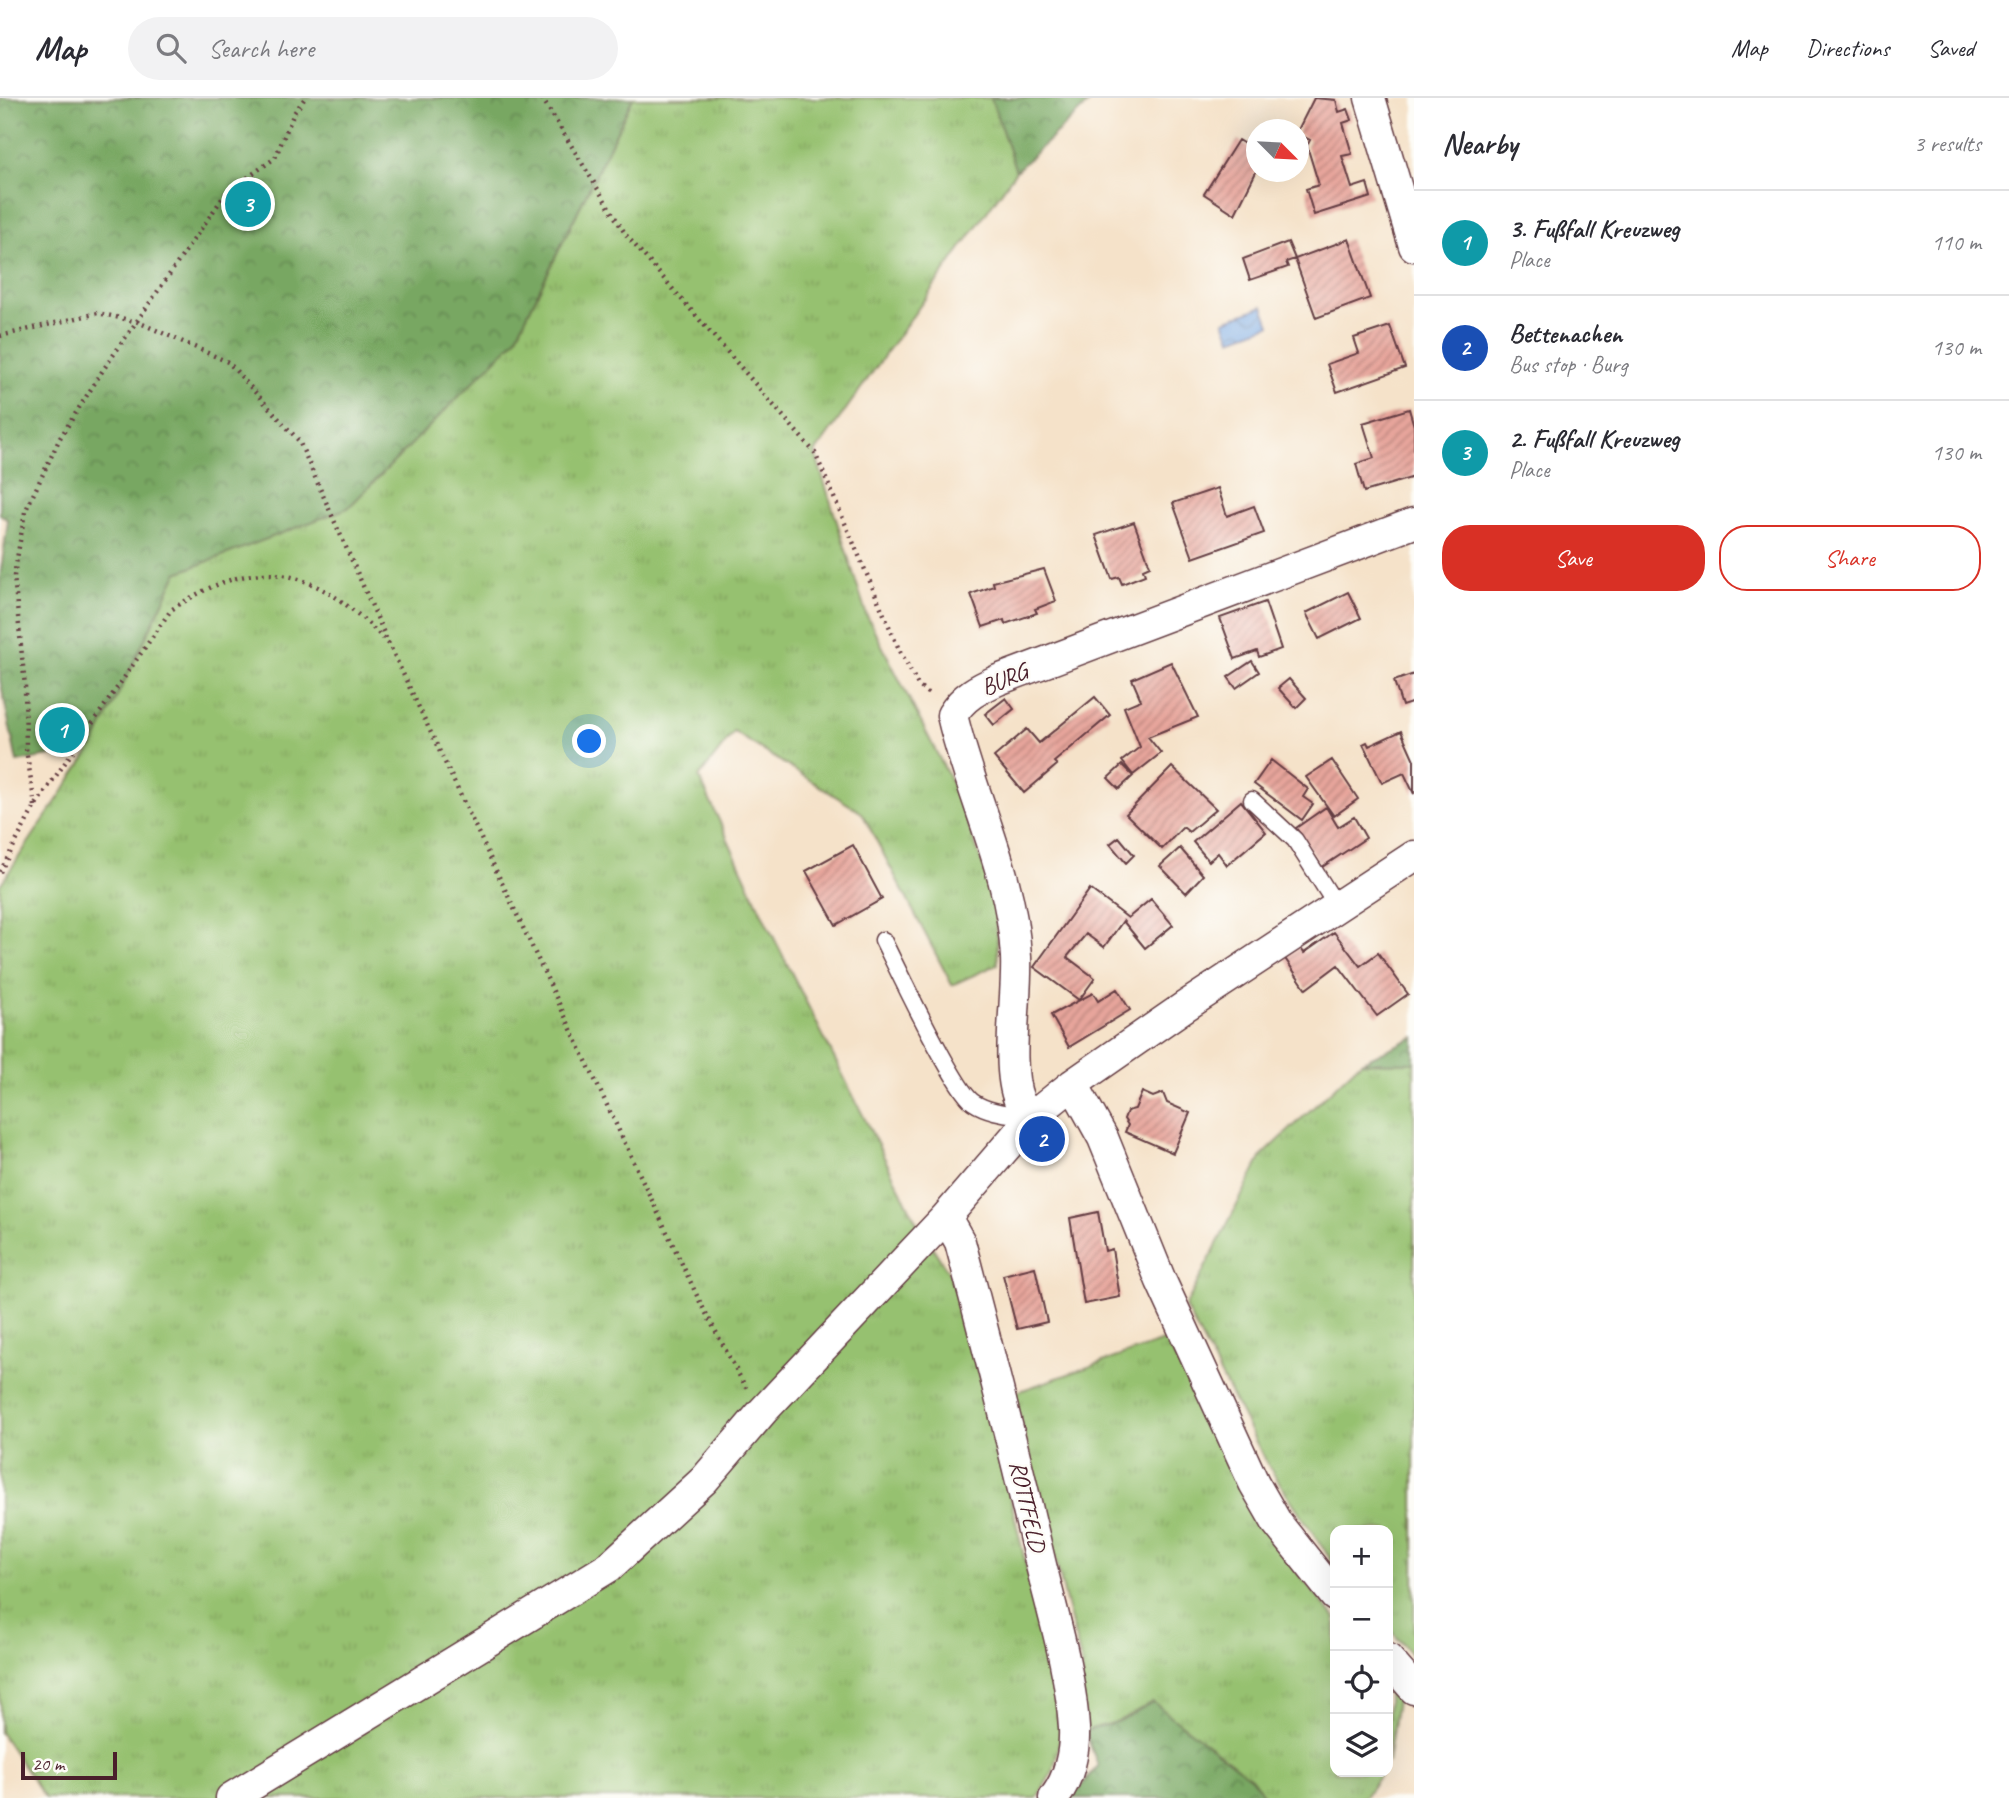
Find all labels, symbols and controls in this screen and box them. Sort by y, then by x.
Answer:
search box [128,17,618,80]
text: Map [35,27,86,69]
icon: search [152,29,190,67]
text: Search here [208,32,314,65]
text: Map [1731,33,1768,63]
text: Directions [1806,33,1889,63]
text: Saved [1927,33,1974,63]
north arrow [1246,119,1309,182]
text: Nearby [1442,125,1518,163]
text: 3 results [1914,129,1981,158]
pin: 3 [225,178,271,230]
text: 3. Fußfall Kreuzweg [1509,212,1679,245]
text: 1 [1460,228,1470,257]
text: 110 m [1932,228,1981,257]
text: Place [1509,245,1549,274]
text: Bettenachen [1509,317,1622,350]
text: 2 [1460,333,1470,362]
text: 130 m [1932,333,1981,362]
text: Bus stop · Burg [1509,350,1628,379]
text: 2. Fußfall Kreuzweg [1509,422,1679,455]
text: 3 [1460,438,1470,467]
text: 130 m [1932,438,1981,467]
text: Place [1509,455,1549,484]
button: Save [1442,525,1705,591]
button: Share [1719,525,1981,591]
street label: BURG [976,655,1035,702]
pin: 1 [39,704,85,756]
your location [572,724,606,758]
pin: 2 [1019,1113,1065,1165]
street label: ROTTFELD [1003,1458,1053,1556]
map controls [1330,1525,1393,1777]
button: + [1330,1525,1393,1588]
button: − [1330,1588,1393,1651]
button: locate [1330,1651,1393,1714]
button: layers [1330,1714,1393,1777]
scale bar [21,1749,117,1781]
text: 20 m [32,1752,64,1776]

